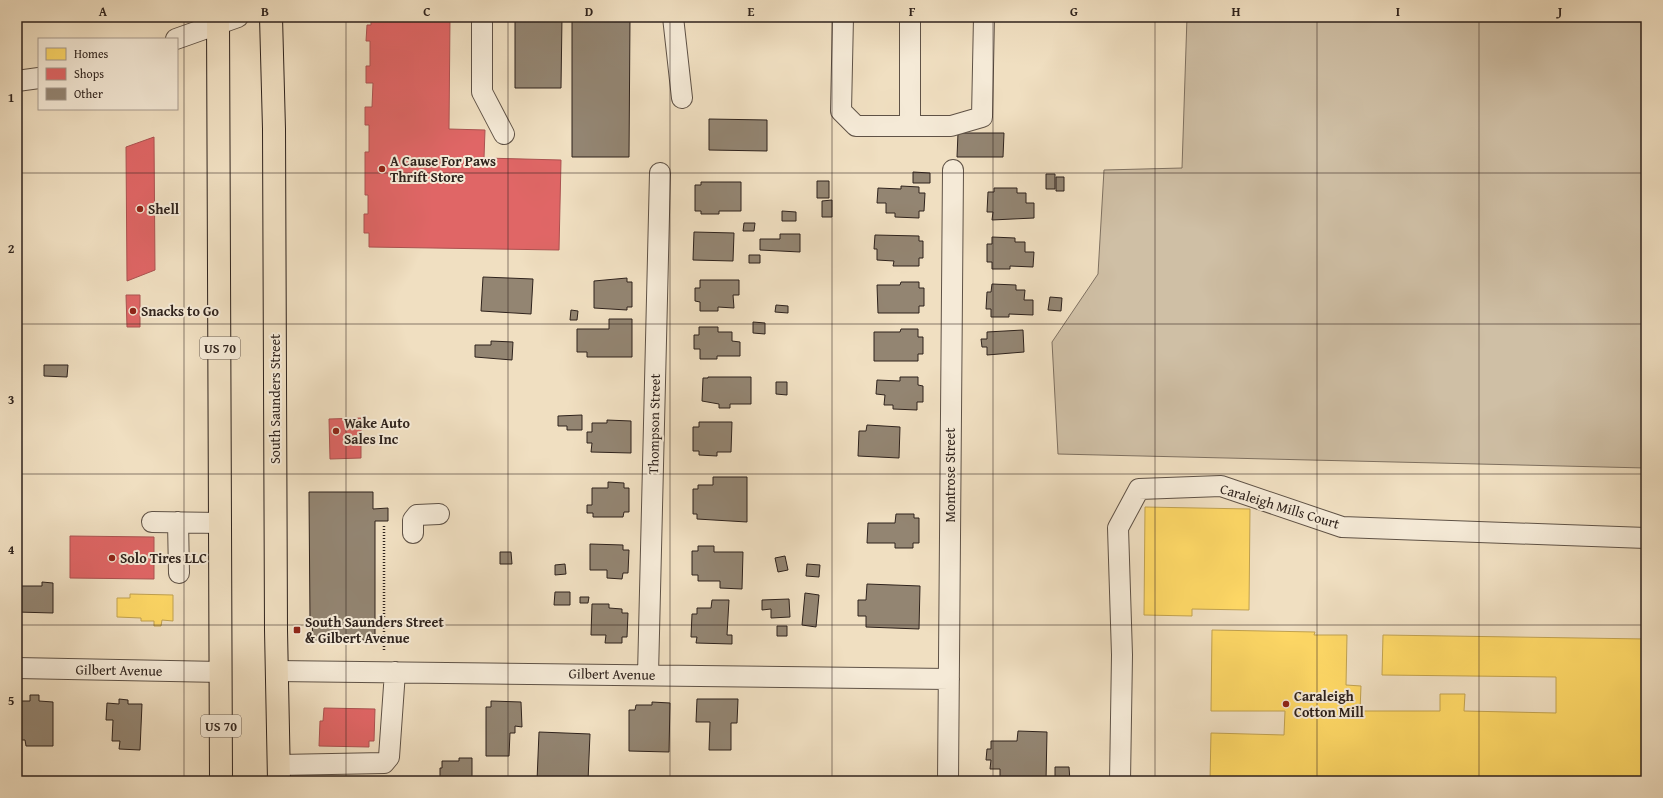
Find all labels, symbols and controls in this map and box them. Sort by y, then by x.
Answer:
text: A [99,2,108,21]
text: B [261,2,269,21]
text: C [423,2,431,21]
text: D [585,2,593,21]
text: E [748,2,755,21]
text: F [909,2,916,21]
text: G [1070,2,1078,21]
text: H [1231,2,1241,21]
text: I [1396,2,1400,21]
text: J [1556,2,1563,21]
legend [38,38,178,110]
text: Homes [74,45,109,62]
text: Shops [74,65,104,82]
text: Other [74,85,103,102]
text: 1 [8,88,14,107]
place label: A Cause For Paws Thrift Store [390,151,496,187]
marker: A Cause For Paws Thrift Store [377,164,387,174]
place label: Shell [148,199,180,219]
marker: Shell [135,204,145,214]
text: 2 [8,239,15,258]
place label: Snacks to Go [141,301,219,321]
marker: Snacks to Go [128,306,138,316]
street label: South Saunders Street [265,334,285,464]
road number: US 70 [200,337,240,359]
street label: Thompson Street [643,373,665,475]
text: 3 [8,390,14,409]
place label: Wake Auto Sales Inc [344,413,410,449]
marker: Wake Auto Sales Inc [331,426,341,436]
street label: Montrose Street [940,428,960,522]
street label: Caraleigh Mills Court [1218,478,1342,534]
text: 4 [8,540,15,559]
place label: Solo Tires LLC [120,548,207,568]
marker: Solo Tires LLC [107,553,117,563]
place label: South Saunders Street & Gilbert Avenue [305,612,444,648]
marker: South Saunders Street & Gilbert Avenue [292,625,302,635]
street label: Gilbert Avenue [75,659,163,681]
street label: Gilbert Avenue [568,663,656,685]
place label: Caraleigh Cotton Mill [1294,686,1364,722]
text: 5 [8,691,15,710]
marker: Caraleigh Cotton Mill [1281,699,1291,709]
road number: US 70 [201,715,241,737]

